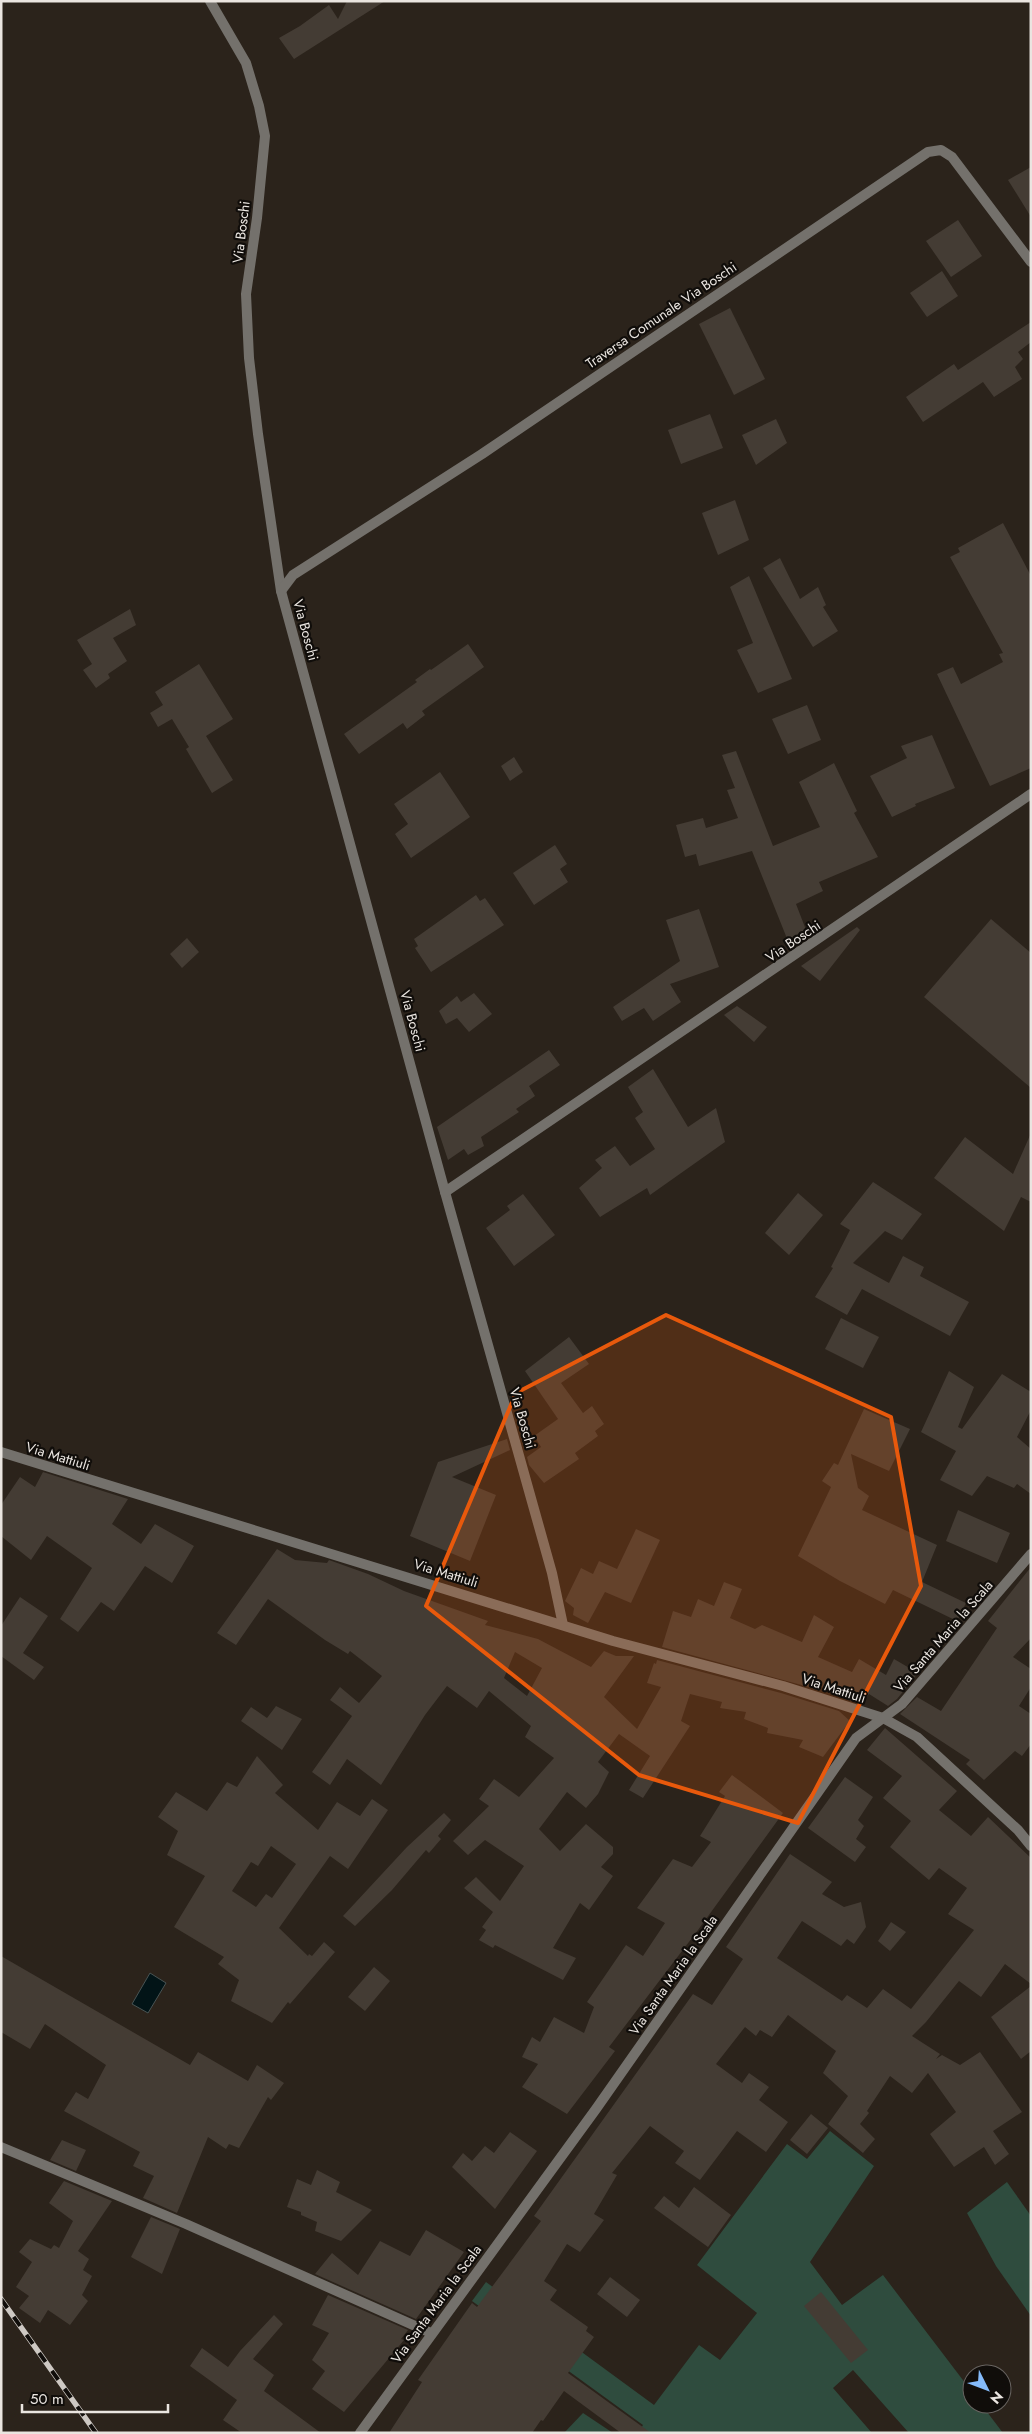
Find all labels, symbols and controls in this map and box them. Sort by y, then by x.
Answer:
street label: Via Boschi [227,200,255,264]
street label: Traversa Comunale Via Boschi [582,257,740,373]
street label: Via Boschi [288,597,324,663]
street label: Via Boschi [761,915,825,967]
street label: Via Boschi [395,988,431,1054]
street label: Via Boschi [505,1385,541,1451]
street label: Via Mattiuli [23,1437,93,1475]
street label: Via Mattiuli [411,1554,481,1592]
street label: Via Santa Maria la Scala [889,1576,997,1696]
street label: Via Mattiuli [799,1668,869,1708]
street label: Via Santa Maria la Scala [624,1911,722,2039]
street label: Via Santa Maria la Scala [386,2240,486,2368]
north arrow [962,2364,1012,2414]
scale bar [22,2382,169,2414]
text: N [986,2387,1008,2409]
text: 50 m [30,2388,64,2410]

